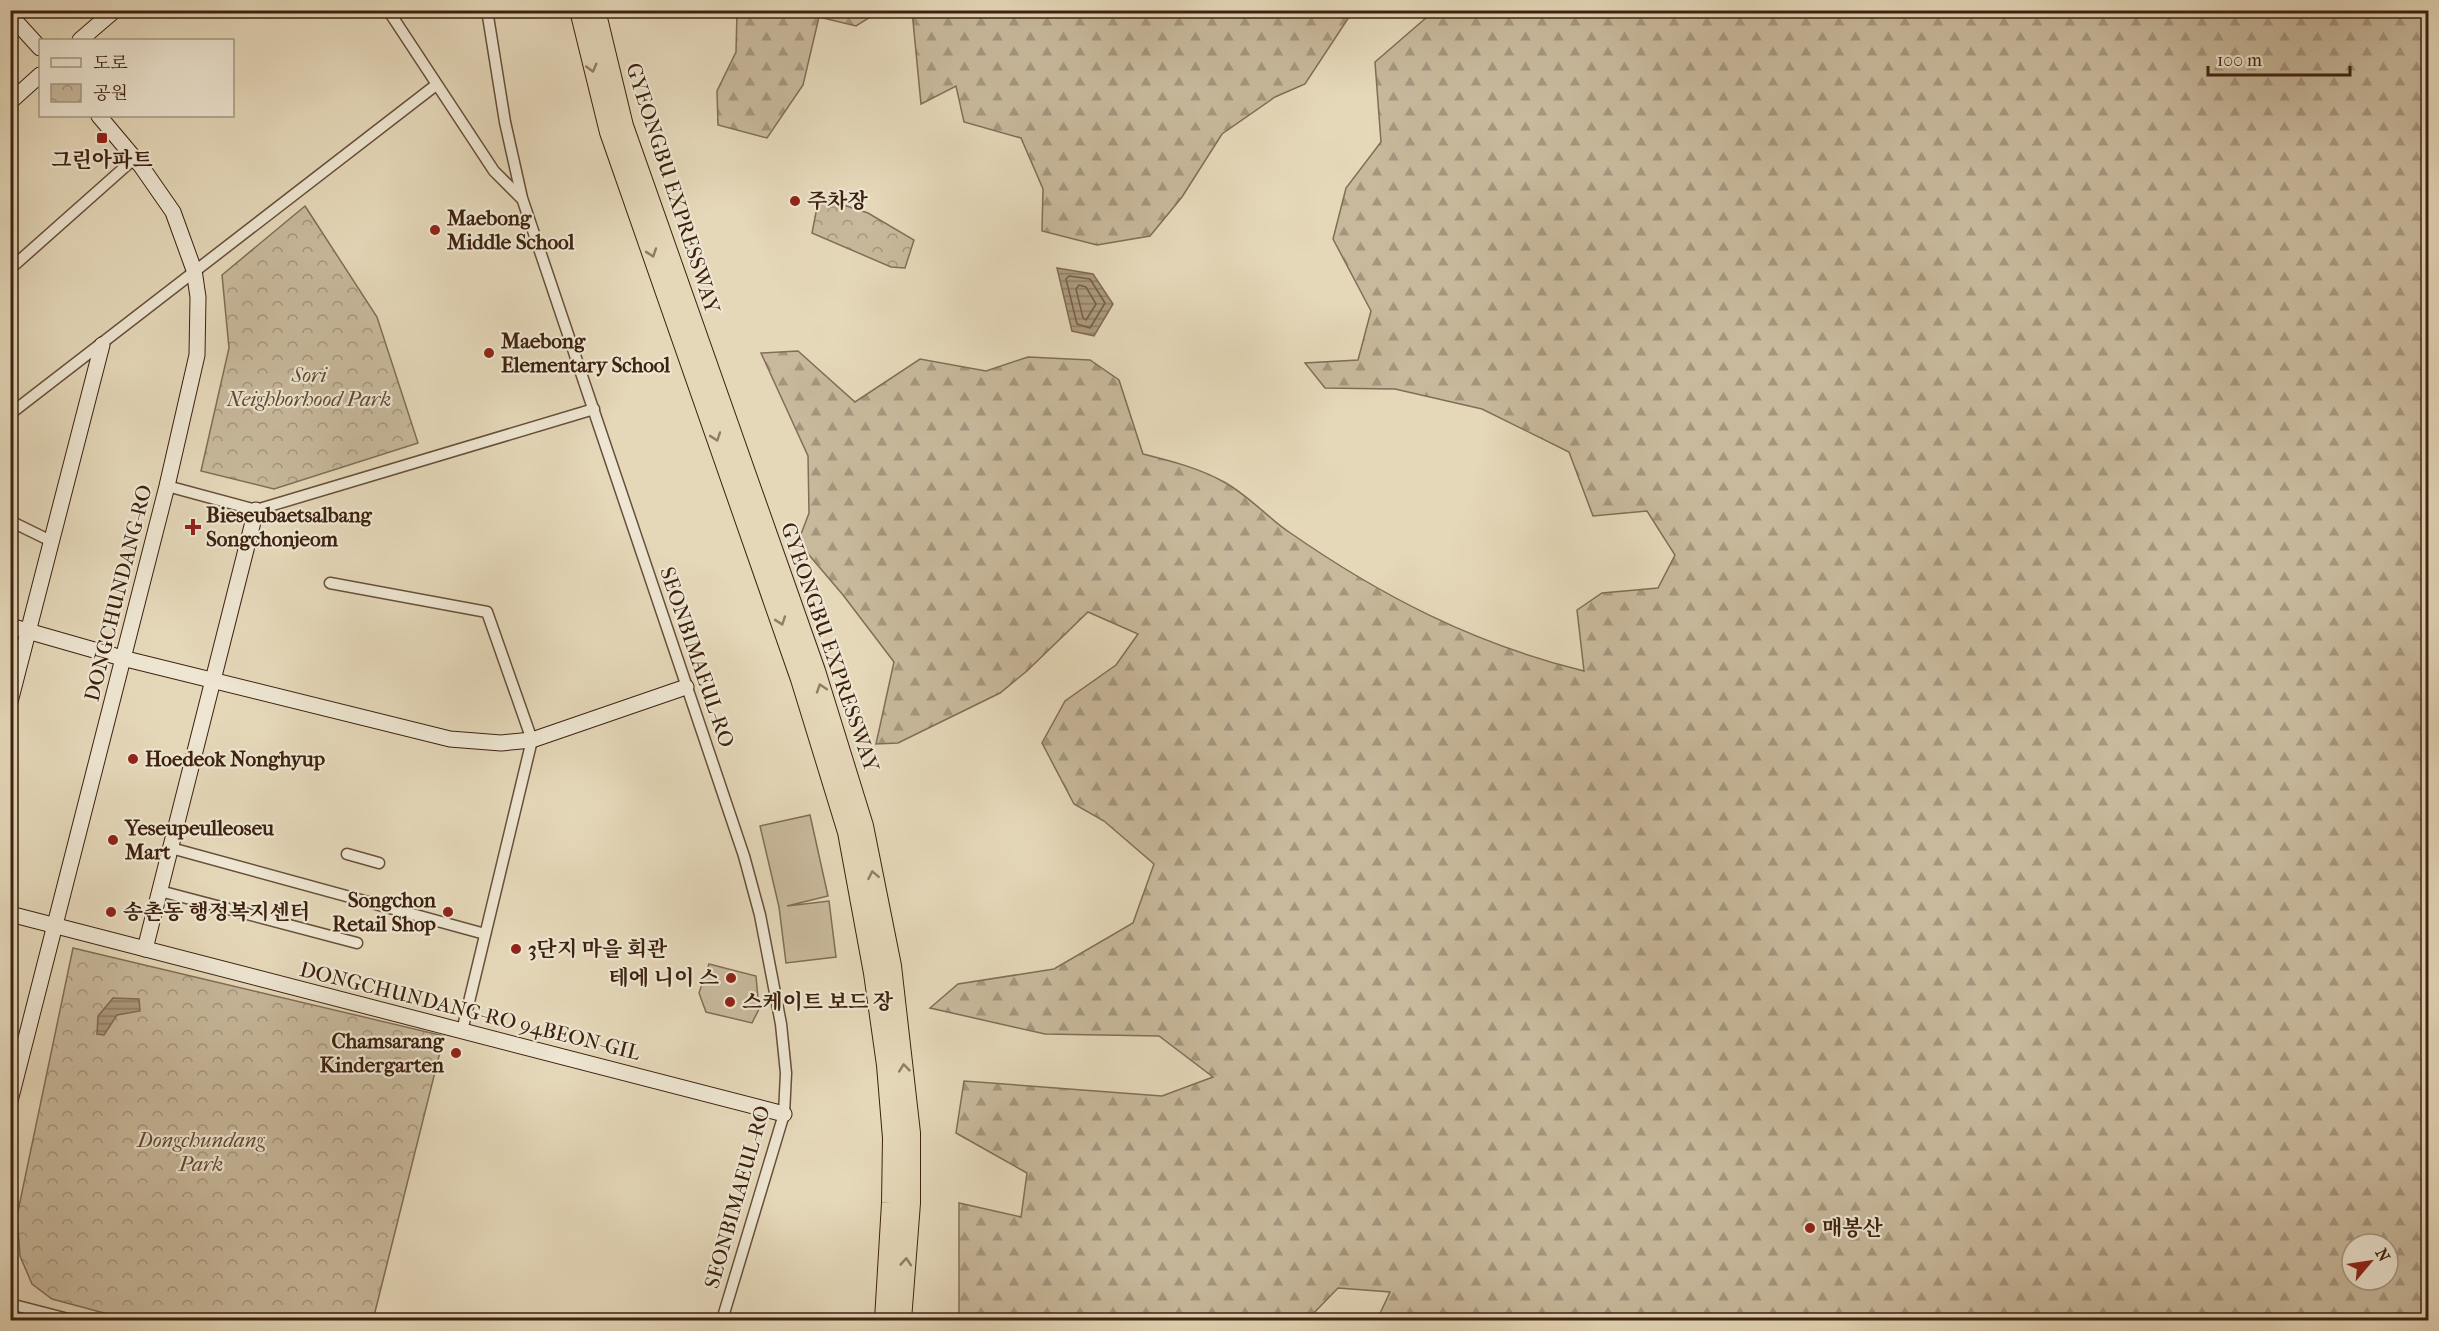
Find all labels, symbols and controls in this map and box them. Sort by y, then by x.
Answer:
legend [39,39,234,117]
scale bar [2208,39,2350,77]
text: 100 m [2217,50,2262,71]
text: 도로 [93,53,128,74]
street label: GYEONGBU EXPRESSWAY [621,60,725,317]
one-way arrow [585,63,598,73]
text: 공원 [93,83,128,104]
marker: 그린아파트 [95,131,109,145]
place label: 그린아파트 [51,148,153,172]
place label: 주차장 [807,189,869,213]
marker: 주차장 [788,194,802,208]
place label: Maebong Middle School [446,206,575,254]
marker: Maebong Middle School [428,223,442,237]
one-way arrow [644,247,657,258]
place label: Maebong Elementary School [500,329,670,377]
marker: Maebong Elementary School [482,346,496,360]
park label: Sori Neighborhood Park [226,363,391,411]
one-way arrow [709,431,722,442]
street label: DONGCHUNDANG-RO [79,482,157,704]
place label: Bieseubaetsalbang Songchonjeom [206,503,373,551]
marker: Bieseubaetsalbang Songchonjeom [184,518,202,536]
street label: GYEONGBU EXPRESSWAY [776,519,884,775]
street label: SEONBIMAEUL-RO [655,564,739,750]
one-way arrow [773,615,786,626]
one-way arrow [815,683,828,694]
place label: Hoedeok Nonghyup [145,747,326,771]
marker: Hoedeok Nonghyup [126,752,140,766]
place label: Yeseupeulleoseu Mart [124,816,274,864]
marker: Yeseupeulleoseu Mart [106,833,120,847]
one-way arrow [867,870,880,880]
place label: Songchon Retail Shop [332,888,437,936]
place label: 송촌동 행정복지센터 [123,900,310,924]
marker: 송촌동 행정복지센터 [104,905,118,919]
marker: Songchon Retail Shop [441,905,455,919]
place label: 3단지 마을 회관 [528,937,668,961]
marker: 3단지 마을 회관 [509,942,523,956]
street label: DONGCHUNDANG-RO 94BEON-GIL [297,957,643,1065]
place label: 테에 니이 스 [609,966,719,990]
marker: 테에 니이 스 [724,971,738,985]
place label: 스케이트 보드 장 [742,990,894,1014]
marker: 스케이트 보드 장 [723,995,737,1009]
place label: Chamsarang Kindergarten [320,1029,445,1077]
marker: Chamsarang Kindergarten [449,1046,463,1060]
one-way arrow [898,1063,911,1072]
street label: SEONBIMAEUL-RO [699,1103,775,1291]
park label: Dongchundang Park [135,1128,266,1176]
place label: 매봉산 [1822,1216,1884,1240]
marker: 매봉산 [1803,1221,1817,1235]
north arrow [2340,1232,2400,1292]
text: N [2371,1245,2394,1266]
one-way arrow [900,1258,913,1267]

